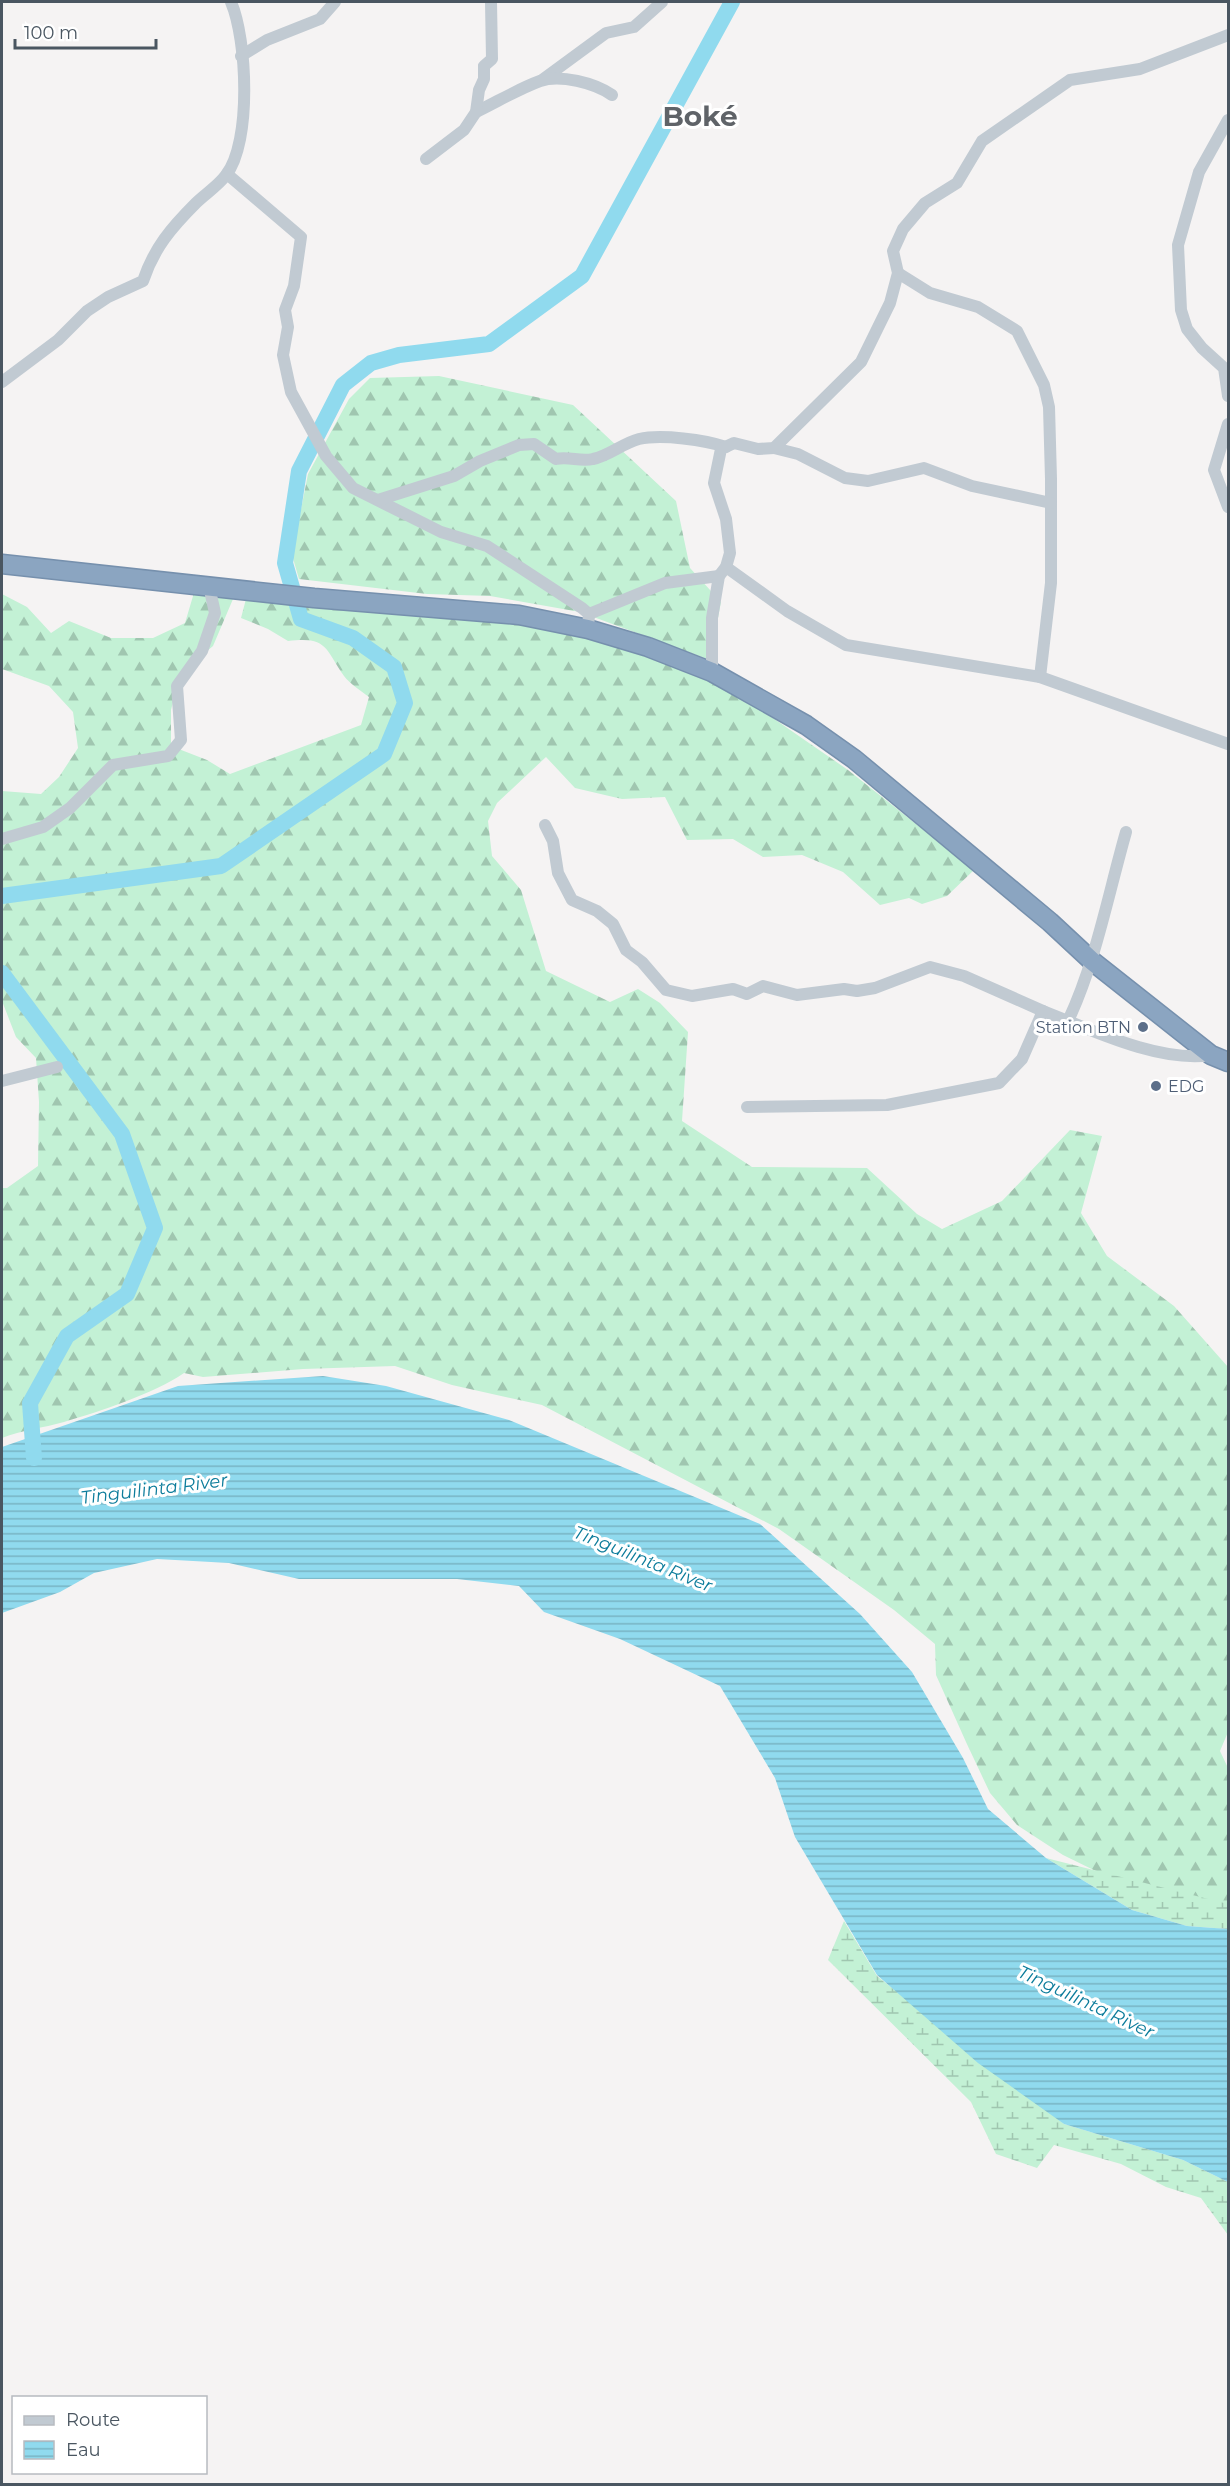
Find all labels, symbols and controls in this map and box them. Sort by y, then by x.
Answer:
scale bar [15,12,156,50]
text: 100 m [24,22,78,44]
district label: Boké [662,99,738,133]
place label: Station BTN [1036,1018,1131,1037]
marker: Station BTN [1136,1020,1150,1034]
place label: EDG [1168,1077,1204,1096]
marker: EDG [1149,1079,1163,1093]
water label: Tinguilinta River [79,1469,229,1509]
water label: Tinguilinta River [570,1521,716,1597]
water label: Tinguilinta River [1014,1961,1158,2044]
legend [12,2396,207,2474]
text: Route [66,2409,120,2431]
text: Eau [66,2439,101,2461]

